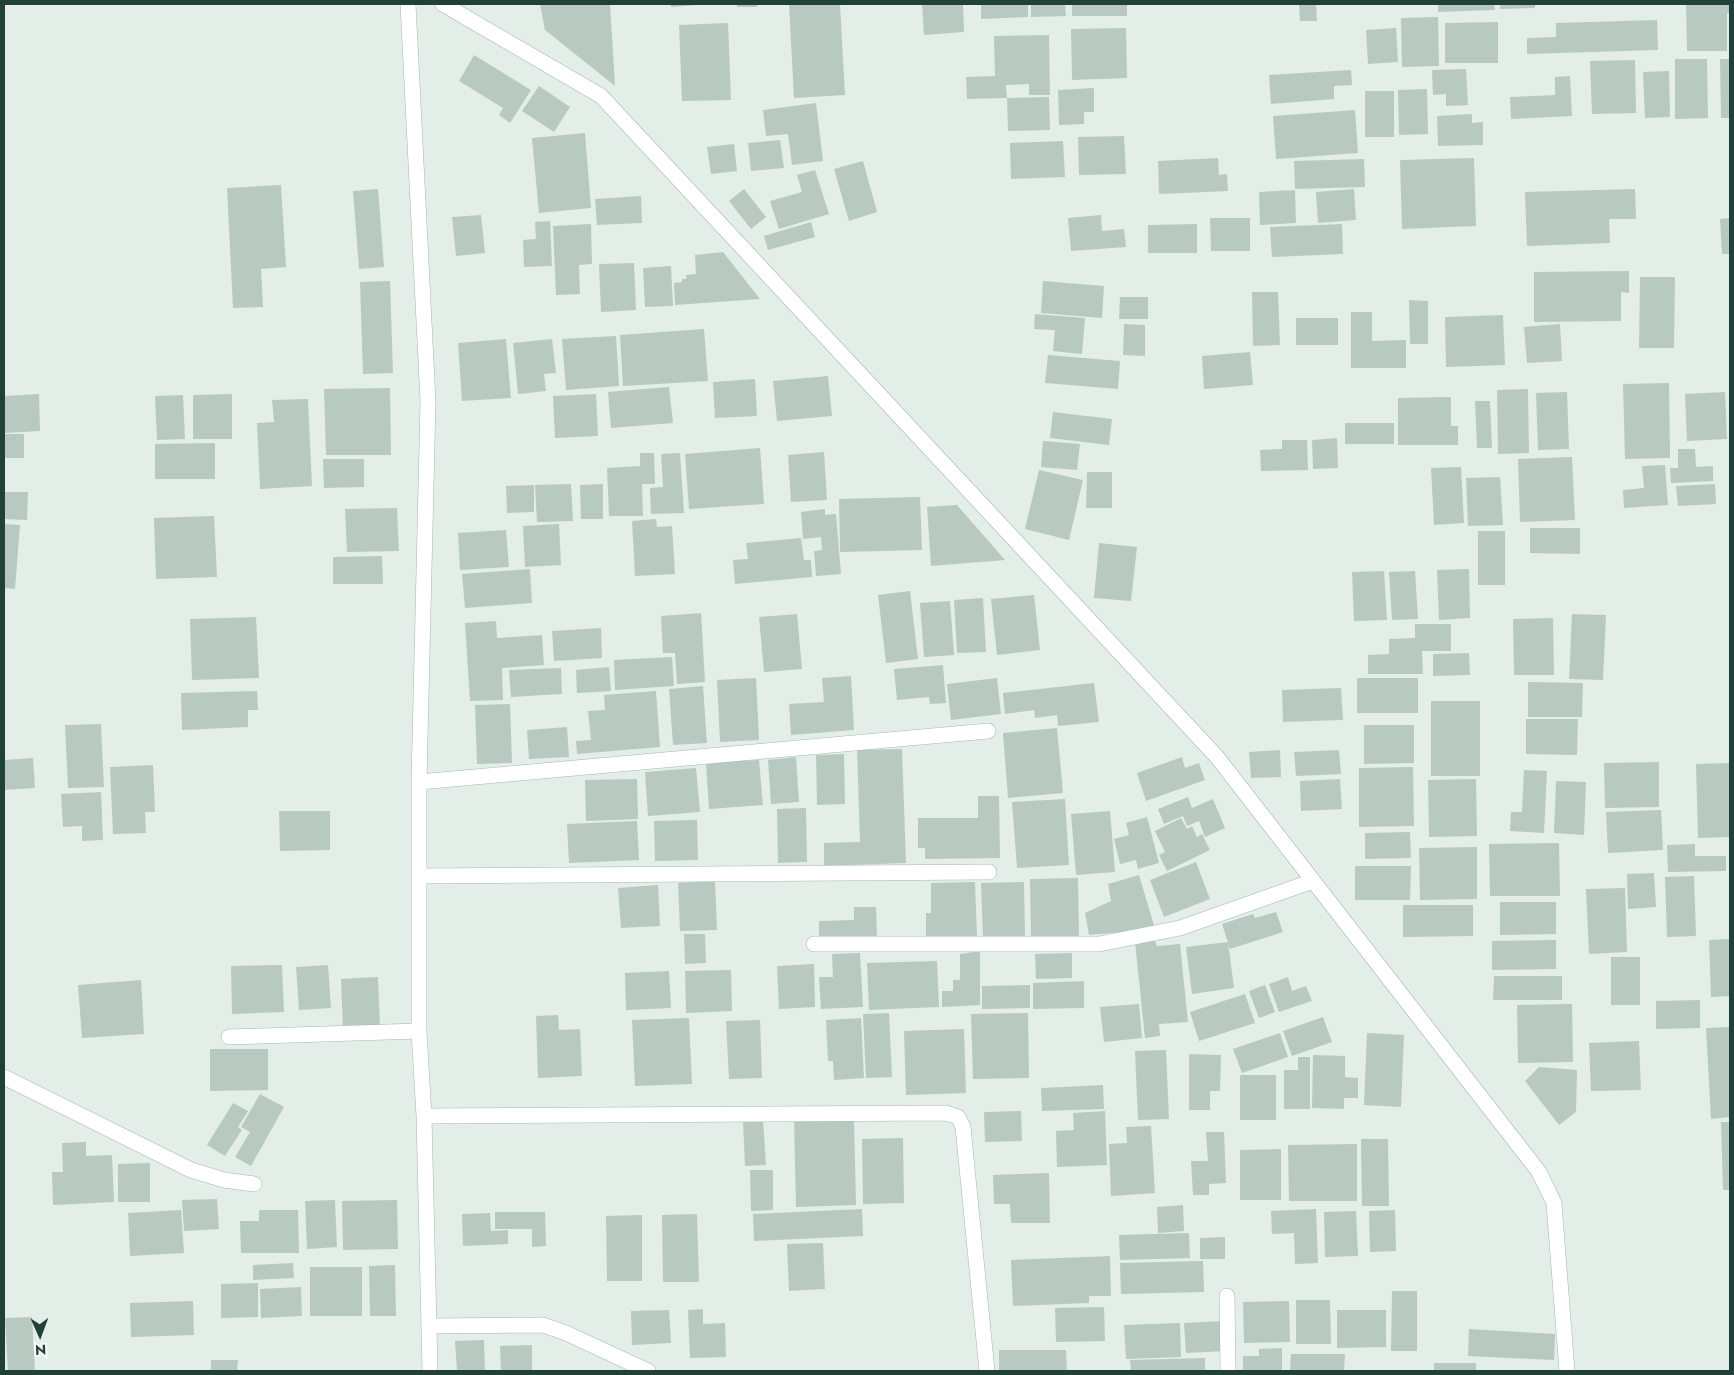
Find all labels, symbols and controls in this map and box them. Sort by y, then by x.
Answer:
north arrow [15,1310,65,1360]
text: N [35,1340,46,1360]

